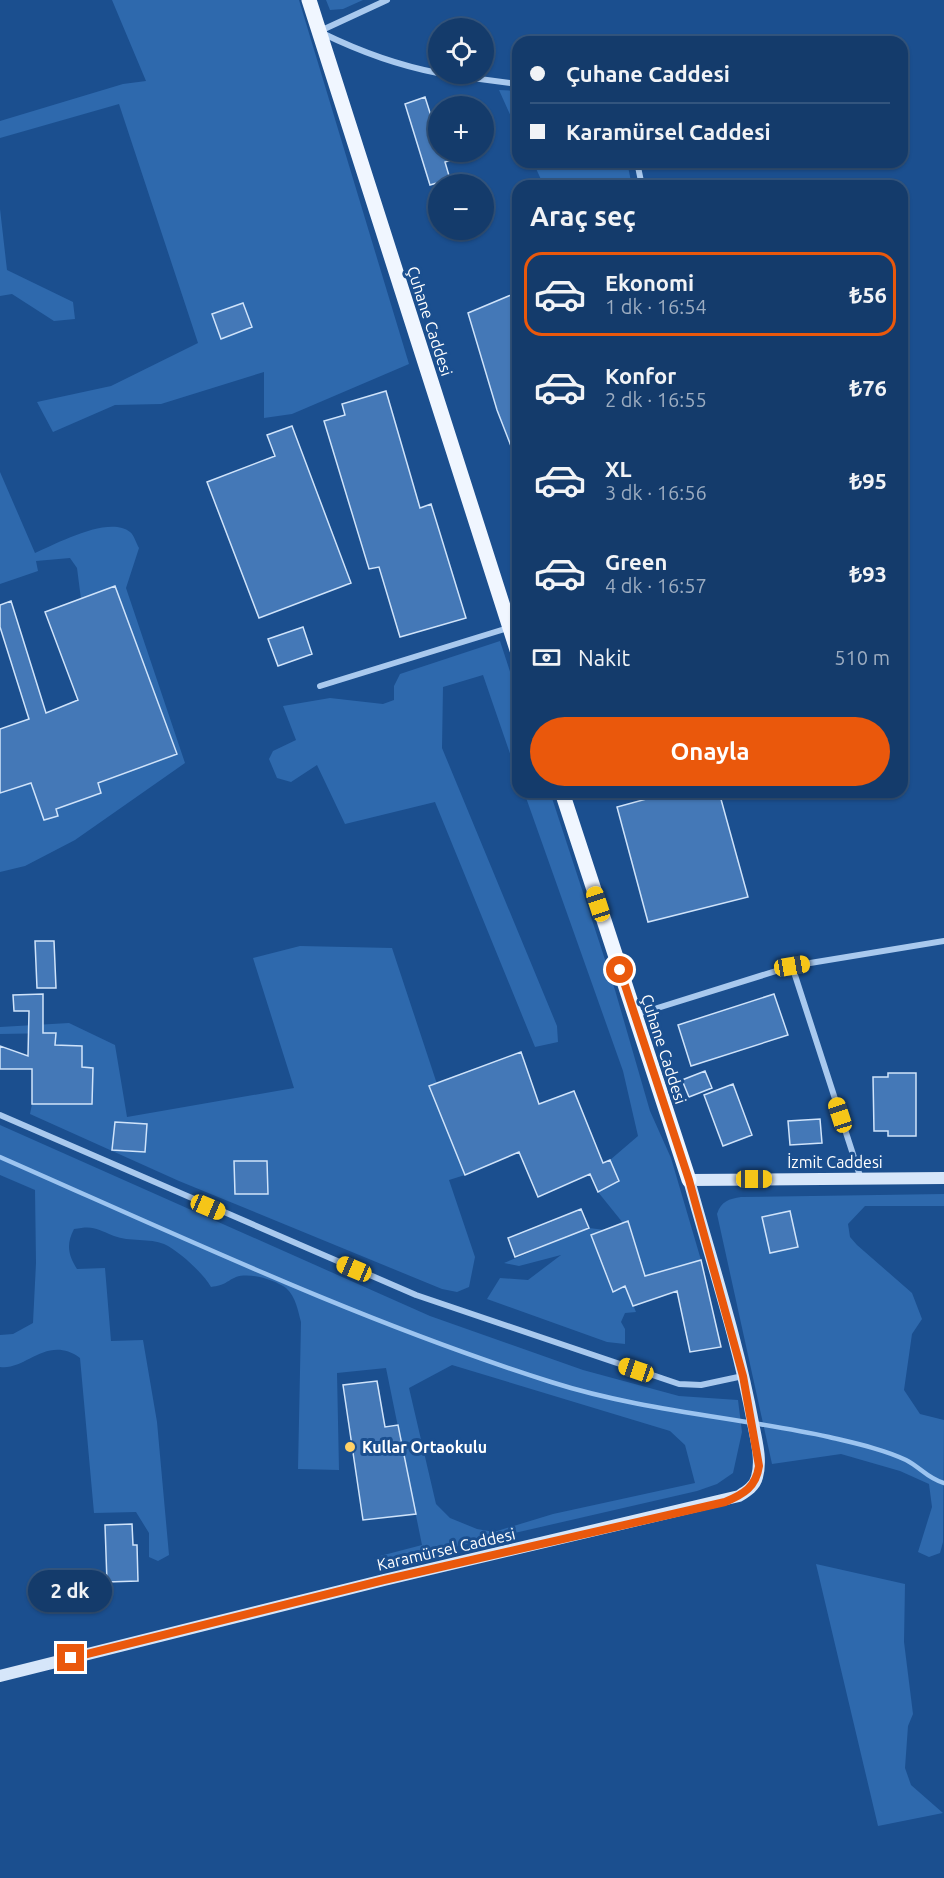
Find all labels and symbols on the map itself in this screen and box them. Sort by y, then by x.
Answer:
street label: Çuhane Caddesi [404,264,456,378]
car [584,884,612,924]
car [773,954,811,978]
route start [606,956,633,983]
street label: Çuhane Caddesi [638,992,690,1106]
car [826,1095,854,1135]
street label: İzmit Caddesi [787,1153,883,1171]
car [736,1170,772,1188]
car [188,1192,228,1222]
car [334,1254,374,1284]
car [616,1356,656,1384]
place label: Kullar Ortaokulu [362,1438,487,1456]
marker: Kullar Ortaokulu [343,1440,357,1454]
street label: Karamürsel Caddesi [375,1524,517,1574]
callout: 2 dk [29,1571,113,1613]
route end [57,1644,84,1671]

